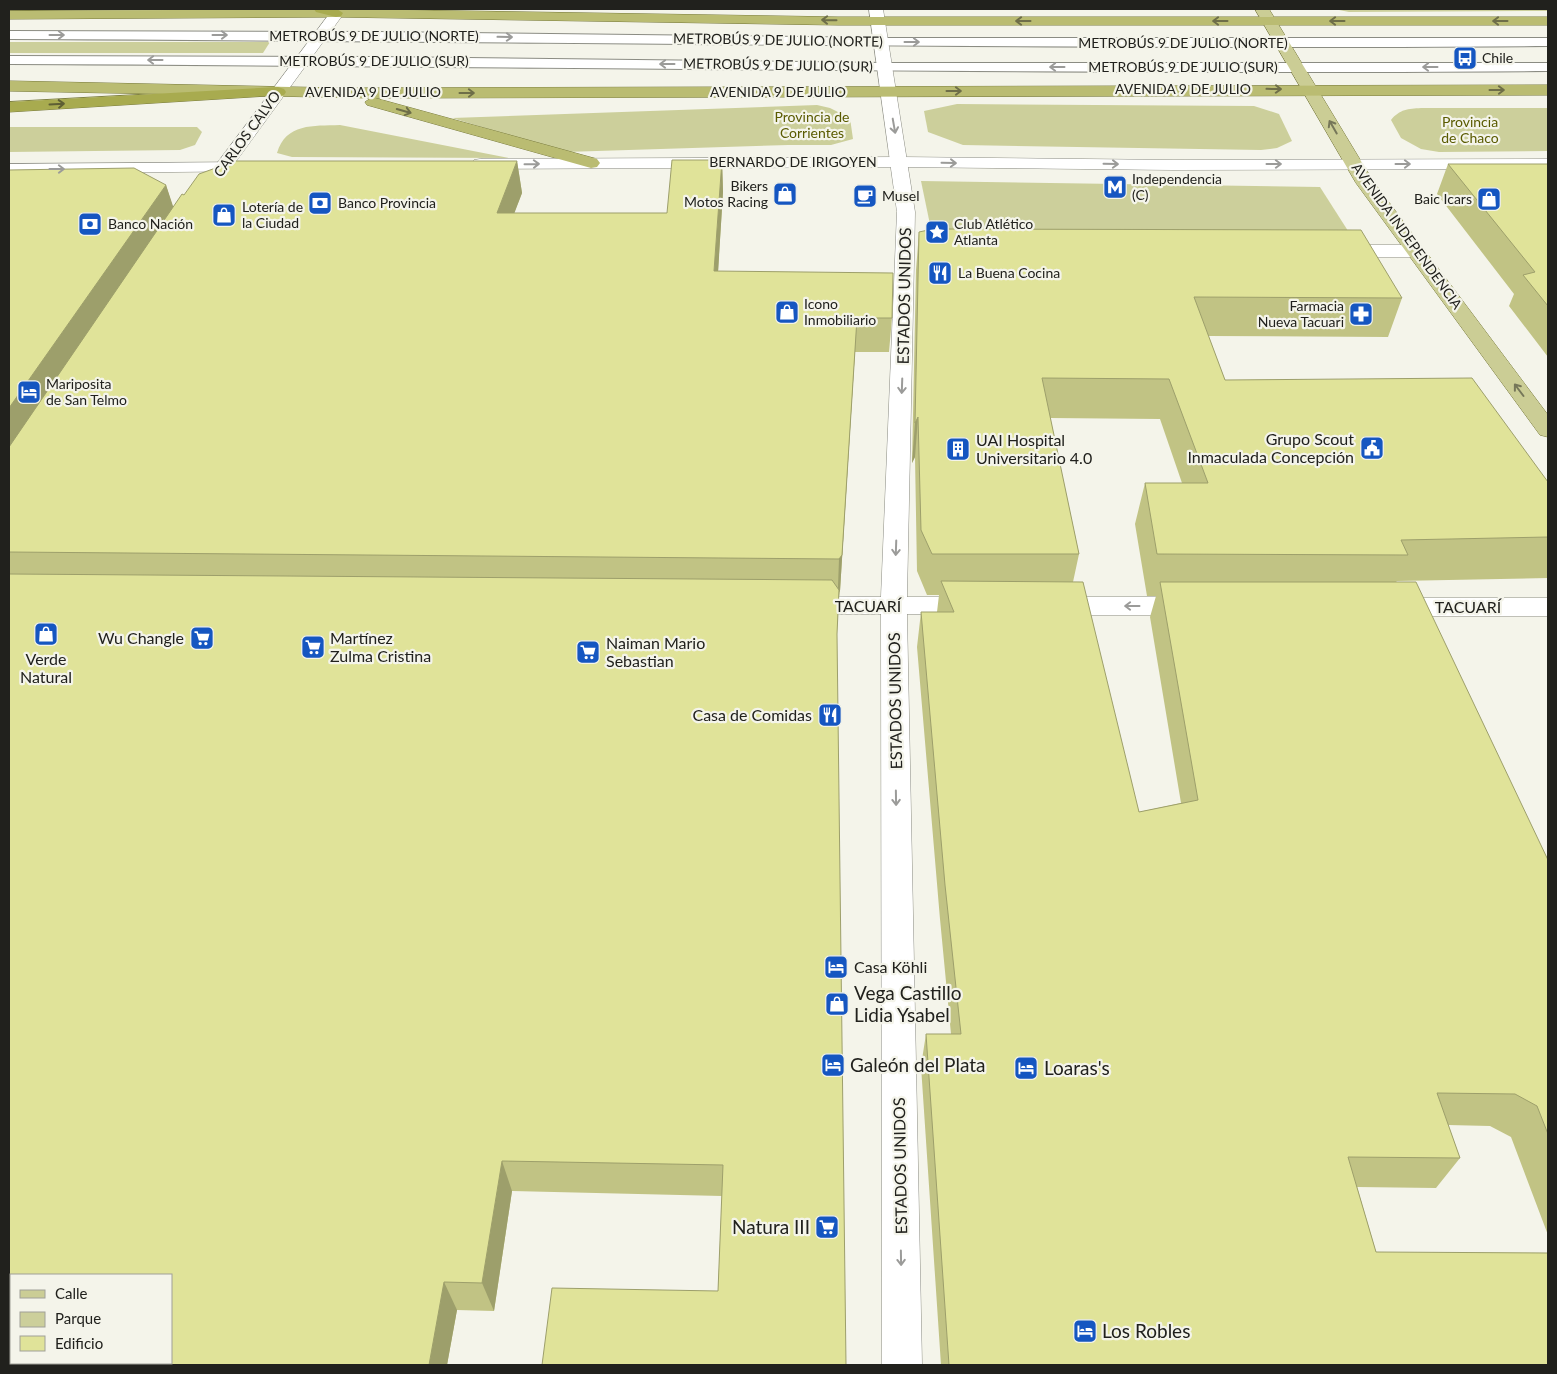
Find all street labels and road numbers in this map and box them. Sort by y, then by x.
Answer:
street label: METROBÚS 9 DE JULIO (NORTE) [269,27,479,44]
street label: METROBÚS 9 DE JULIO (NORTE) [673,29,883,50]
street label: METROBÚS 9 DE JULIO (NORTE) [1078,34,1288,51]
street label: METROBÚS 9 DE JULIO (SUR) [279,52,469,69]
street label: METROBÚS 9 DE JULIO (SUR) [683,54,873,75]
street label: METROBÚS 9 DE JULIO (SUR) [1088,58,1278,75]
street label: AVENIDA 9 DE JULIO [1115,80,1251,97]
street label: AVENIDA 9 DE JULIO [305,83,441,100]
street label: AVENIDA 9 DE JULIO [710,83,846,100]
street label: CARLOS CALVO [210,87,283,180]
street label: BERNARDO DE IRIGOYEN [709,153,877,170]
street label: AVENIDA INDEPENDENCIA [1349,159,1466,313]
street label: ESTADOS UNIDOS [893,227,914,365]
street label: TACUARÍ [835,596,903,615]
street label: TACUARÍ [1435,597,1503,616]
street label: ESTADOS UNIDOS [884,632,905,770]
street label: ESTADOS UNIDOS [889,1097,910,1235]

